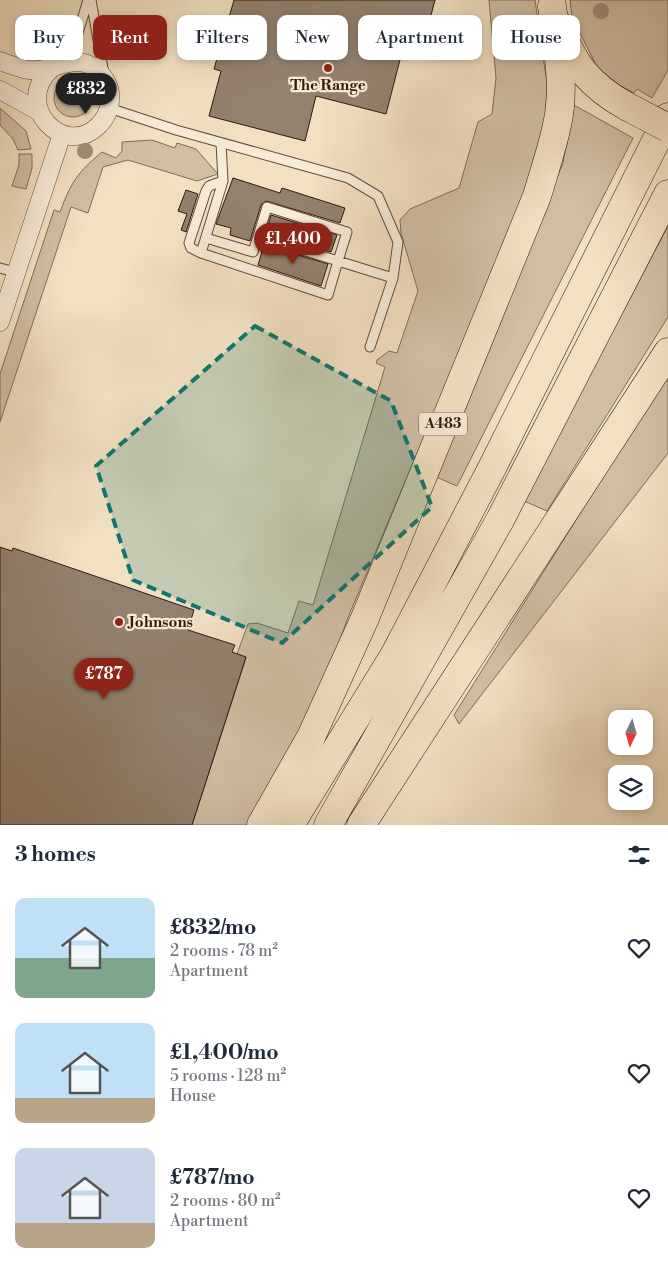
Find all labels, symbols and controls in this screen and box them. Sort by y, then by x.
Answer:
chip: Buy [15,15,83,60]
chip: Rent [93,15,167,60]
chip: Filters [177,15,267,60]
chip: New [277,15,348,60]
chip: Apartment [358,15,482,60]
chip: House [492,15,580,60]
marker: The Range [322,62,334,74]
pin: £832 [56,72,116,115]
place label: The Range [290,76,366,95]
text: £832 [67,79,105,99]
pin: £1,400 [252,222,334,265]
text: £1,400 [265,229,321,249]
road number: A483 [419,412,467,436]
place label: Johnsons [127,613,193,632]
marker: Johnsons [113,616,125,628]
pin: £787 [74,658,134,700]
text: £787 [85,664,123,684]
north arrow [608,710,652,755]
map controls [608,710,653,810]
button: layers [608,765,653,810]
icon: filters [625,841,653,869]
text: 3 homes [15,842,96,868]
text: £832/mo [170,915,256,941]
icon: home [55,918,115,978]
icon: heart [625,934,653,962]
text: 2 rooms · 78 m² [170,941,278,961]
text: Apartment [170,961,249,981]
text: £1,400/mo [170,1040,279,1066]
icon: home [55,1043,115,1103]
icon: heart [625,1059,653,1087]
text: 5 rooms · 128 m² [170,1066,286,1086]
text: House [170,1086,216,1106]
text: £787/mo [170,1165,255,1191]
icon: home [55,1168,115,1228]
icon: heart [625,1184,653,1212]
text: 2 rooms · 80 m² [170,1191,281,1211]
text: Apartment [170,1211,249,1231]

